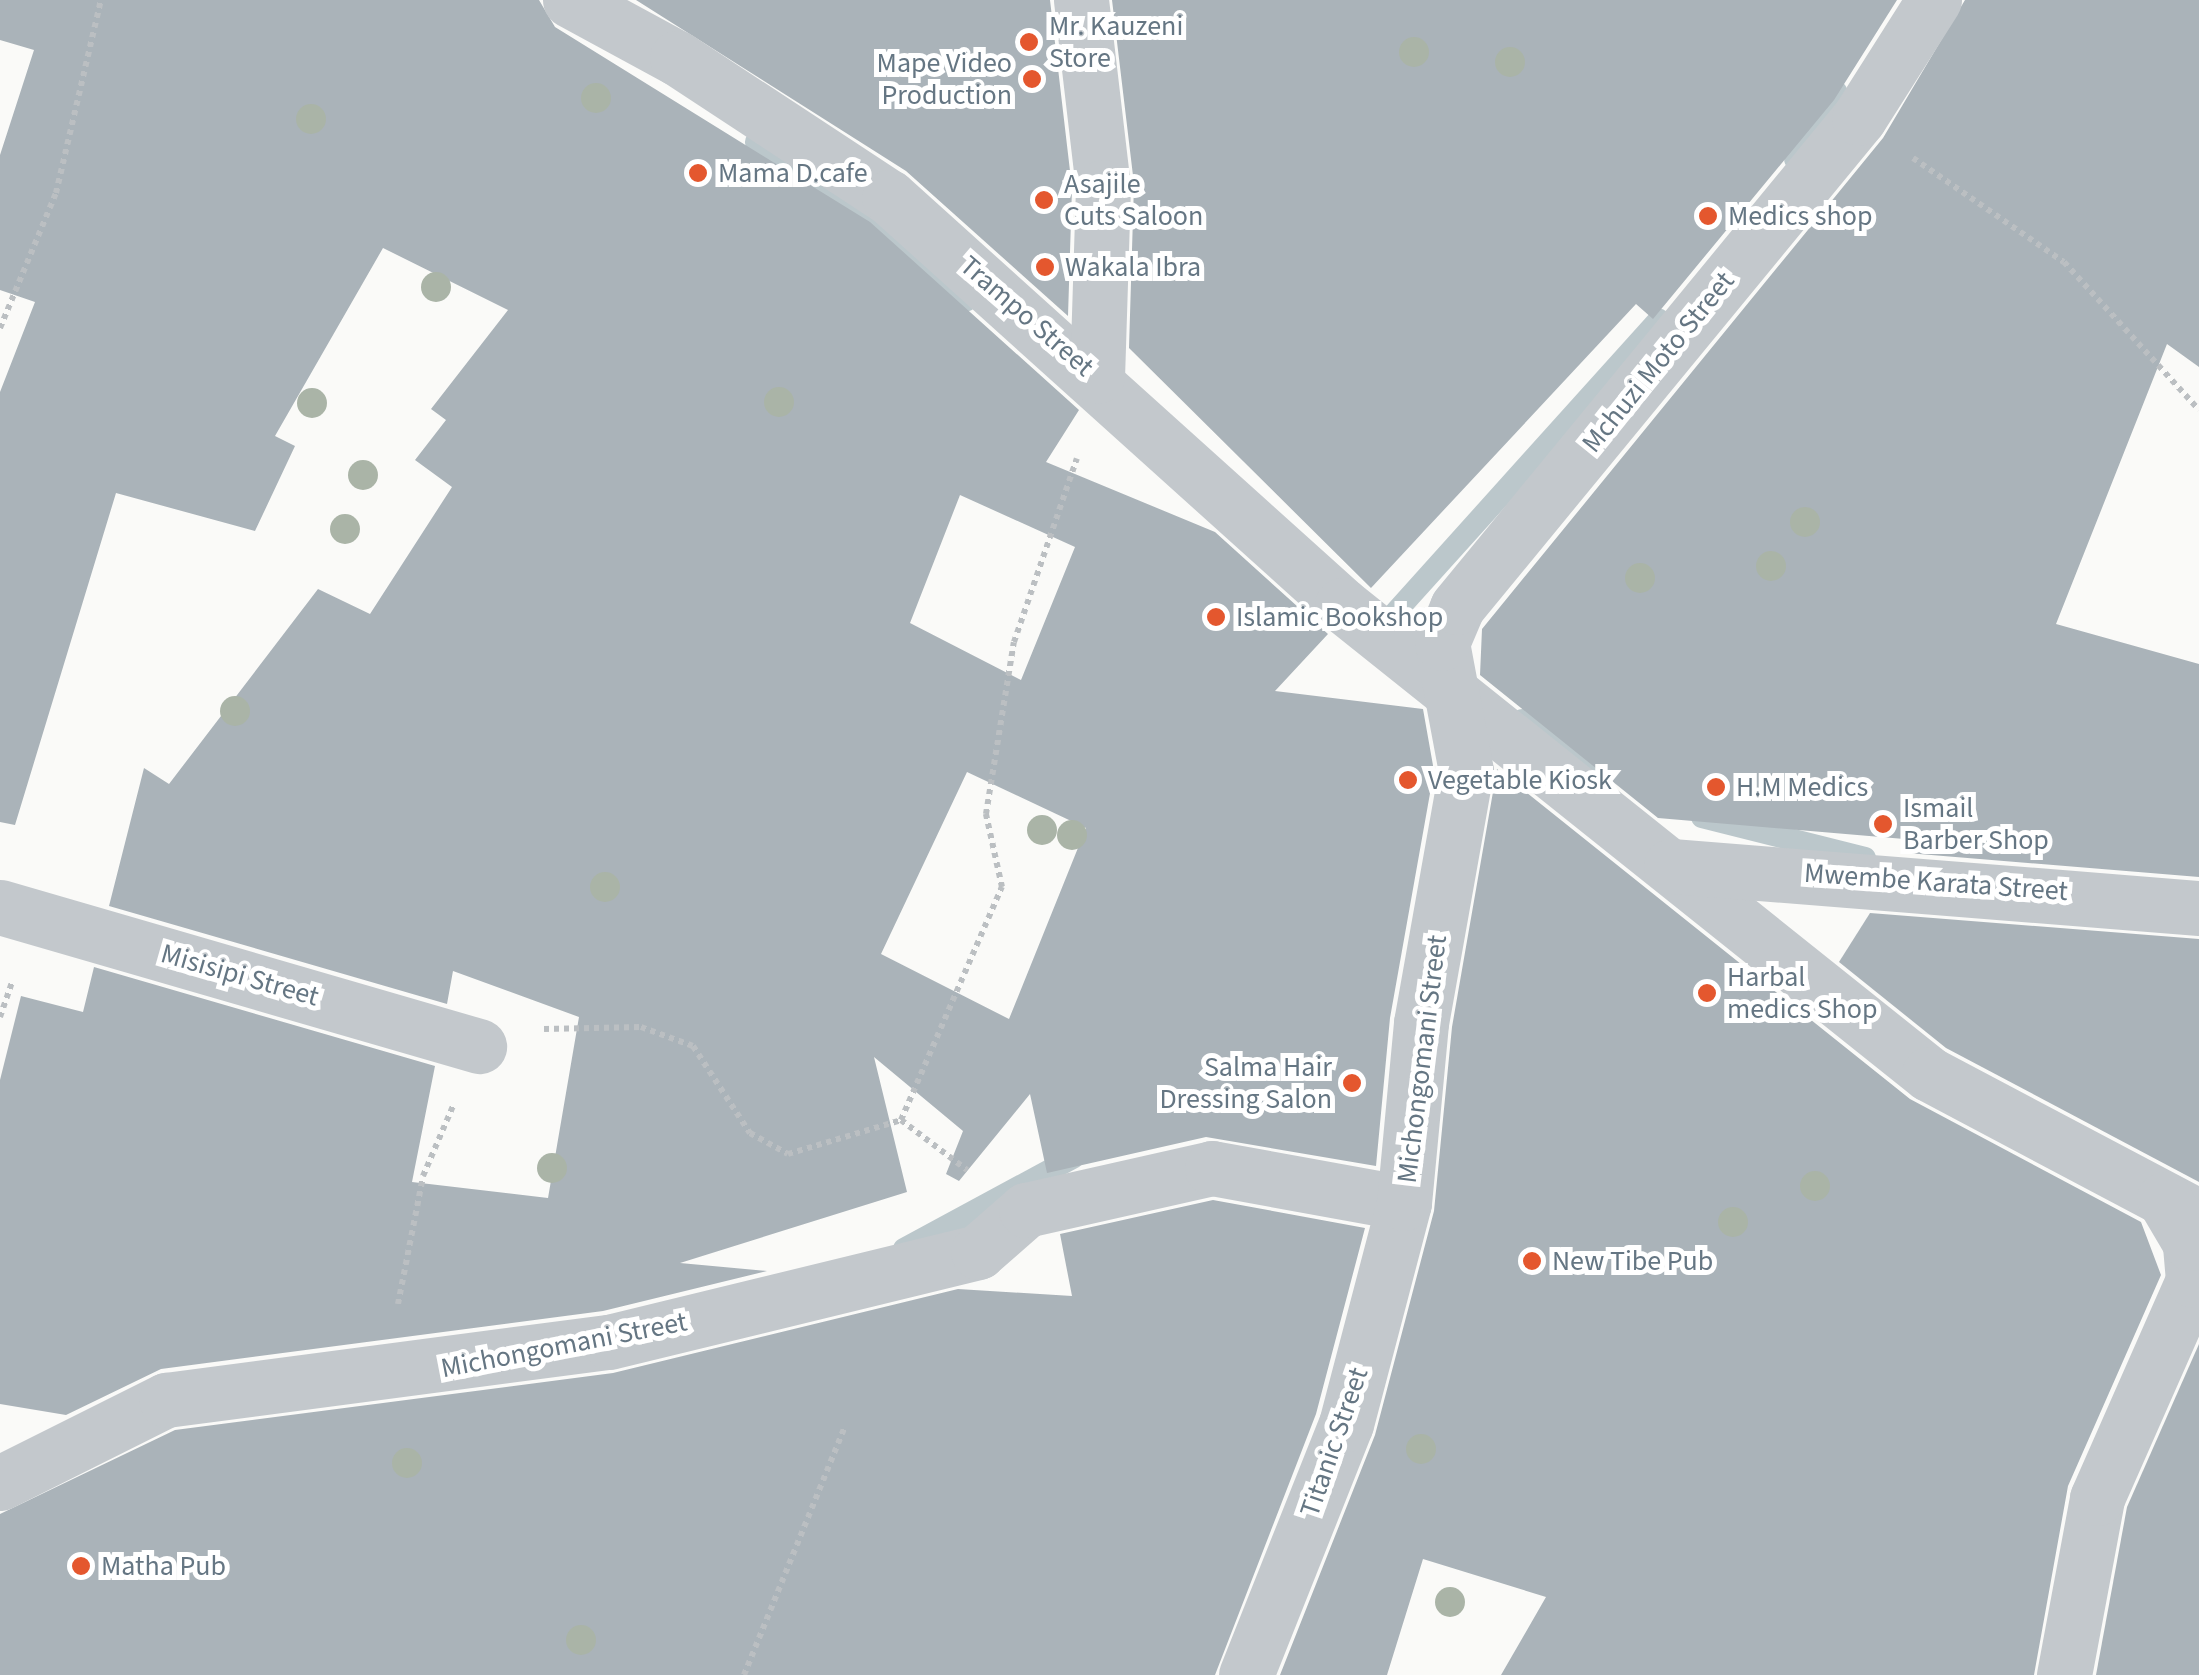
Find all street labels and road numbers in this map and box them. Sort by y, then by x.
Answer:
street label: Trampo Street [953,249,1101,383]
street label: Mchuzi Moto Street [1575,265,1741,459]
street label: Mwembe Karata Street [1803,856,2069,908]
street label: Michongomani Street [1390,933,1454,1185]
street label: Misisipi Street [157,936,323,1014]
street label: Michongomani Street [438,1305,690,1385]
street label: Titanic Street [1293,1363,1375,1521]

